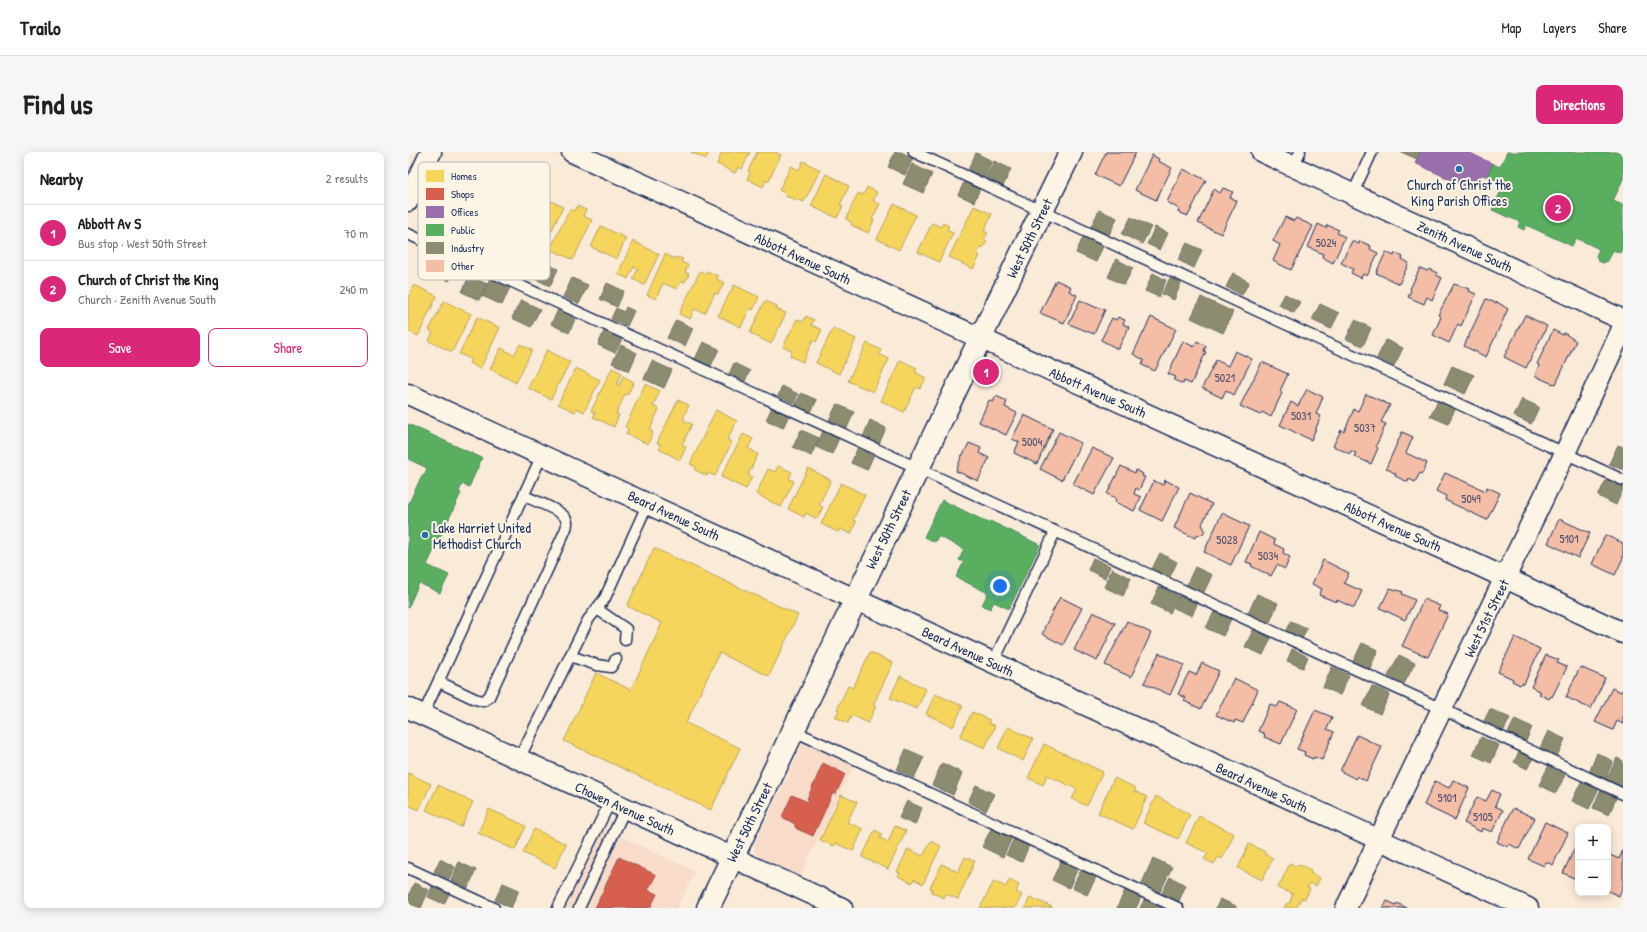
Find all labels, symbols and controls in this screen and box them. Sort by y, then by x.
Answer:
text: Trailo [20,15,61,41]
text: Map [1501,18,1521,37]
text: Layers [1543,18,1576,37]
text: Share [1598,18,1627,37]
text: Find us [24,85,93,123]
button: Directions [1536,85,1623,124]
legend [418,162,550,280]
marker: Church of Christ the King Parish Offices [1454,164,1464,174]
text: Nearby [40,167,83,190]
text: 2 results [326,169,368,187]
text: Homes [451,169,477,183]
place label: Church of Christ the King Parish Offices [1407,175,1512,211]
text: Shops [451,187,474,201]
pin: 2 [1545,193,1571,223]
street label: West 50th Street [1002,195,1057,281]
text: Offices [451,205,478,219]
text: Abbott Av S [78,213,141,234]
street label: Zenith Avenue South [1414,216,1516,276]
text: Public [451,223,476,237]
text: 1 [51,224,55,242]
text: 70 m [344,224,368,242]
street label: Abbott Avenue South [752,227,854,289]
text: Bus stop · West 50th Street [78,234,207,252]
house number: 5024 [1316,234,1337,251]
text: Industry [451,241,485,255]
text: Other [451,259,475,273]
text: Church of Christ the King [78,269,218,290]
text: 2 [50,280,56,298]
text: 240 m [339,280,368,298]
text: Church · Zenith Avenue South [78,290,216,308]
button: Save [40,328,200,367]
button: Share [208,328,368,367]
pin: 1 [973,357,999,387]
street label: Abbott Avenue South [1047,362,1149,422]
house number: 5021 [1215,369,1235,386]
house number: 5031 [1291,407,1311,424]
house number: 5037 [1354,419,1376,436]
house number: 5004 [1022,433,1043,450]
street label: Beard Avenue South [625,485,723,545]
street label: West 50th Street [861,486,916,572]
house number: 5049 [1461,490,1481,507]
street label: Abbott Avenue South [1342,496,1444,556]
place label: Lake Harriet United Methodist Church [433,518,531,553]
marker: Lake Harriet United Methodist Church [420,530,430,540]
house number: 5101 [1559,530,1579,547]
house number: 5028 [1216,531,1238,548]
house number: 5034 [1258,547,1279,564]
your location [990,576,1010,596]
street label: West 51st Street [1459,576,1513,660]
street label: Beard Avenue South [919,621,1017,681]
street label: Beard Avenue South [1213,757,1311,817]
street label: Chowen Avenue South [572,777,678,839]
street label: West 50th Street [722,779,777,865]
house number: 5101 [1437,789,1457,806]
house number: 5105 [1473,808,1493,825]
map controls [1575,824,1611,896]
button: + [1575,824,1611,860]
button: − [1575,860,1611,896]

